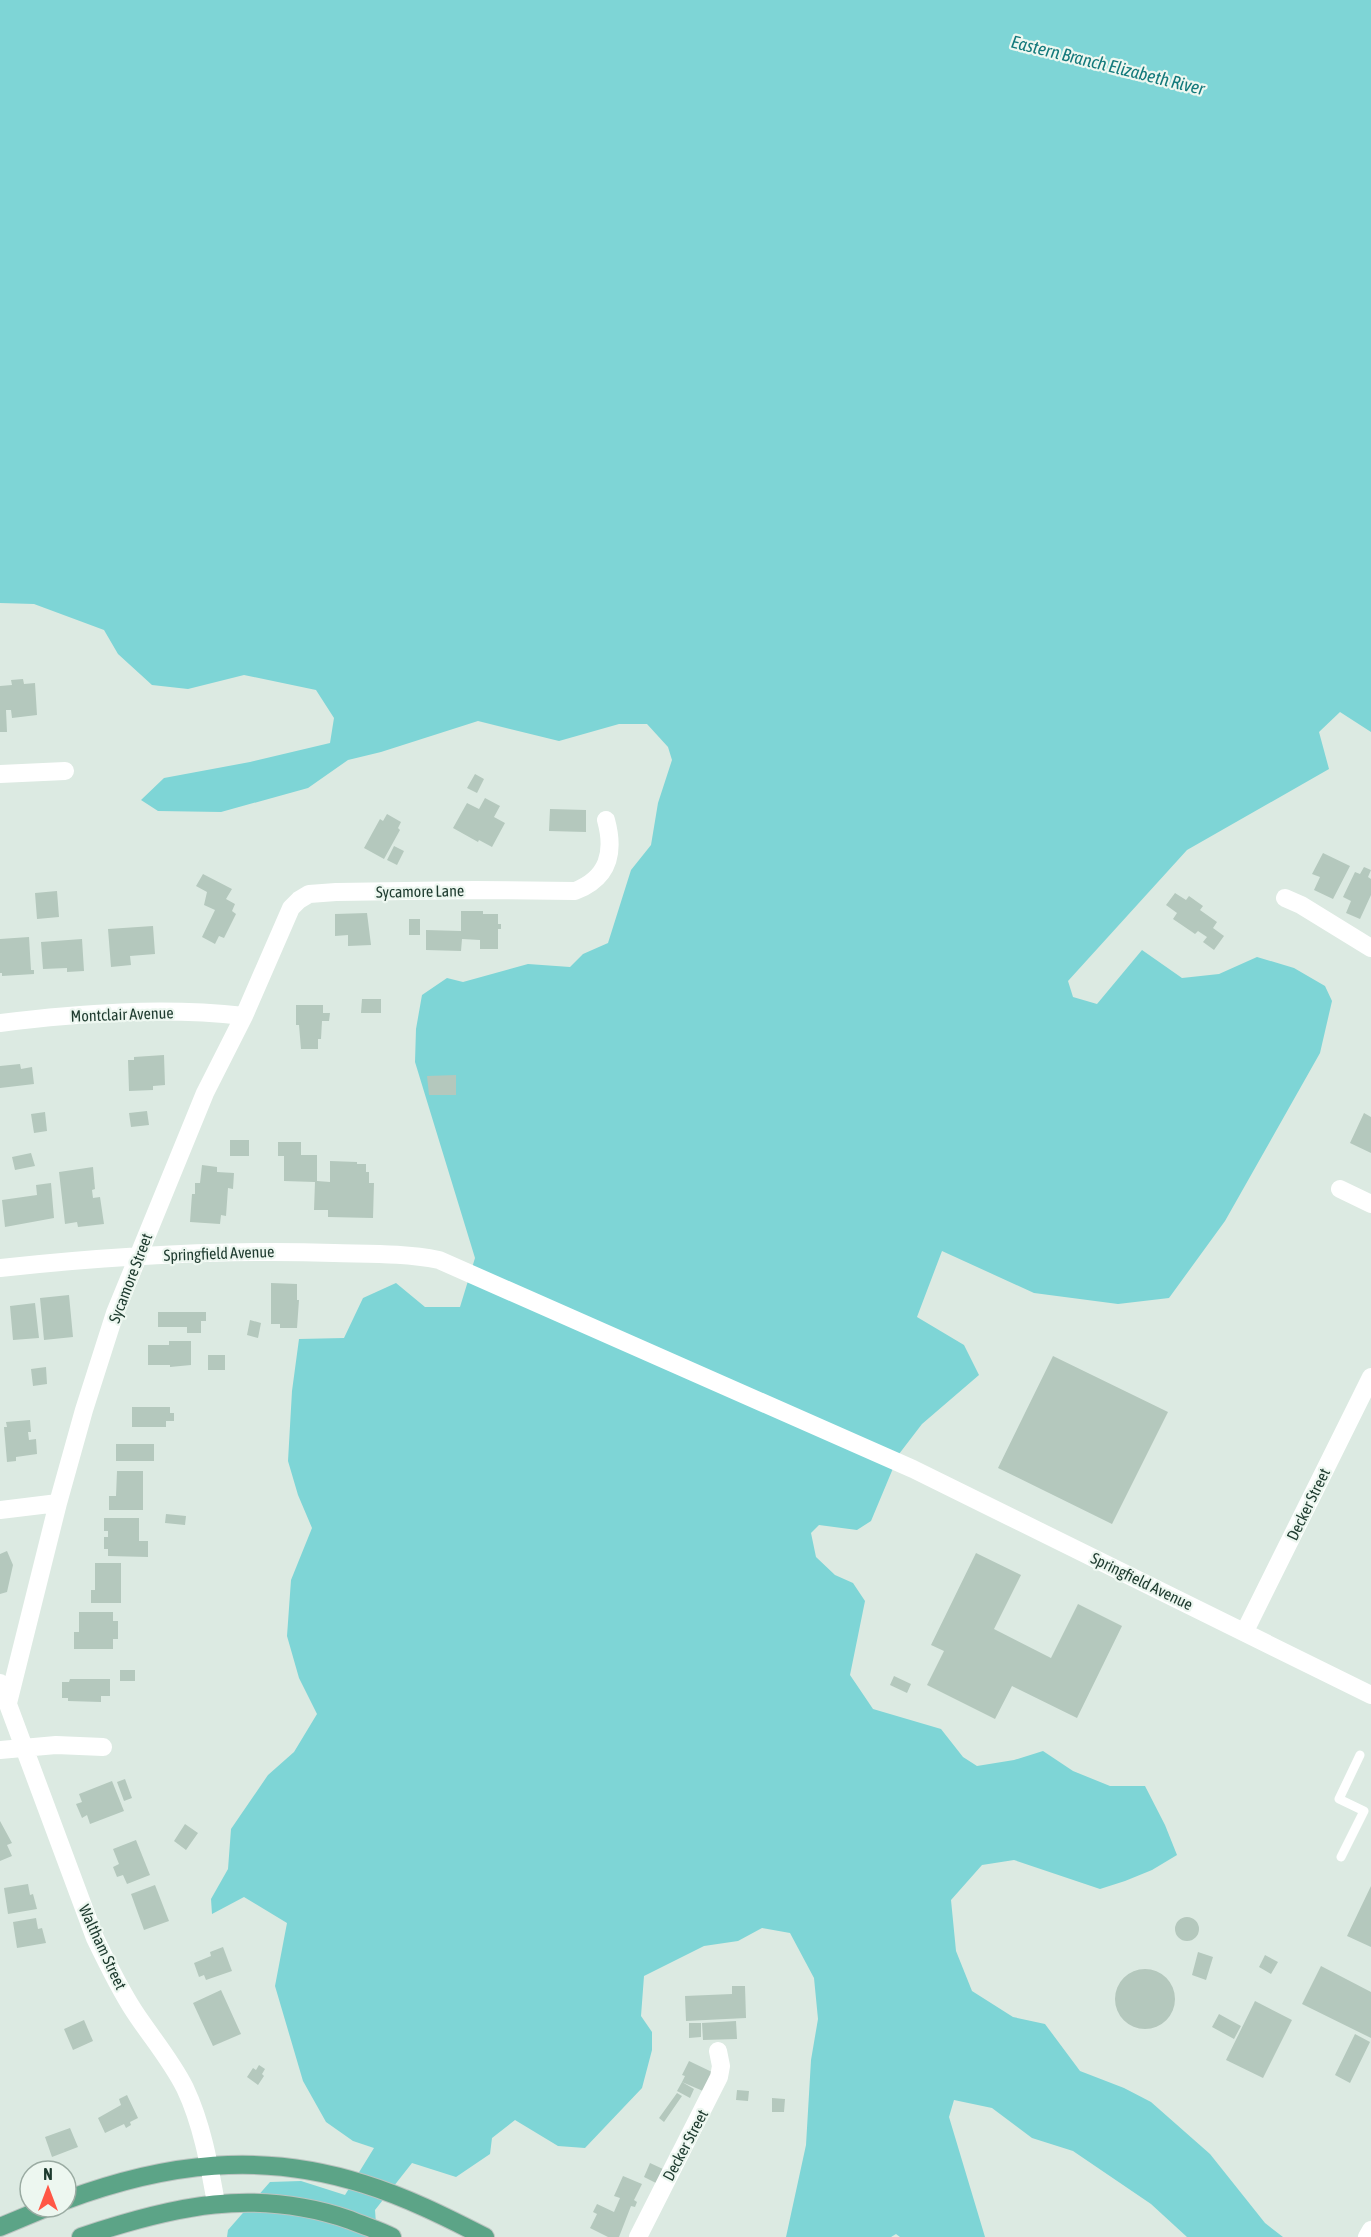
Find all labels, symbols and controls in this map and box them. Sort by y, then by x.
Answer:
water label: Eastern Branch Elizabeth River [1009,31,1208,99]
street label: Sycamore Lane [376,881,464,902]
street label: Montclair Avenue [70,1003,174,1025]
street label: Sycamore Street [105,1230,156,1326]
street label: Springfield Avenue [163,1242,275,1265]
street label: Decker Street [1283,1465,1333,1543]
street label: Springfield Avenue [1088,1549,1196,1614]
street label: Waltham Street [76,1902,131,1993]
street label: Decker Street [659,2106,711,2184]
north arrow [18,2159,78,2219]
text: N [43,2165,53,2183]

